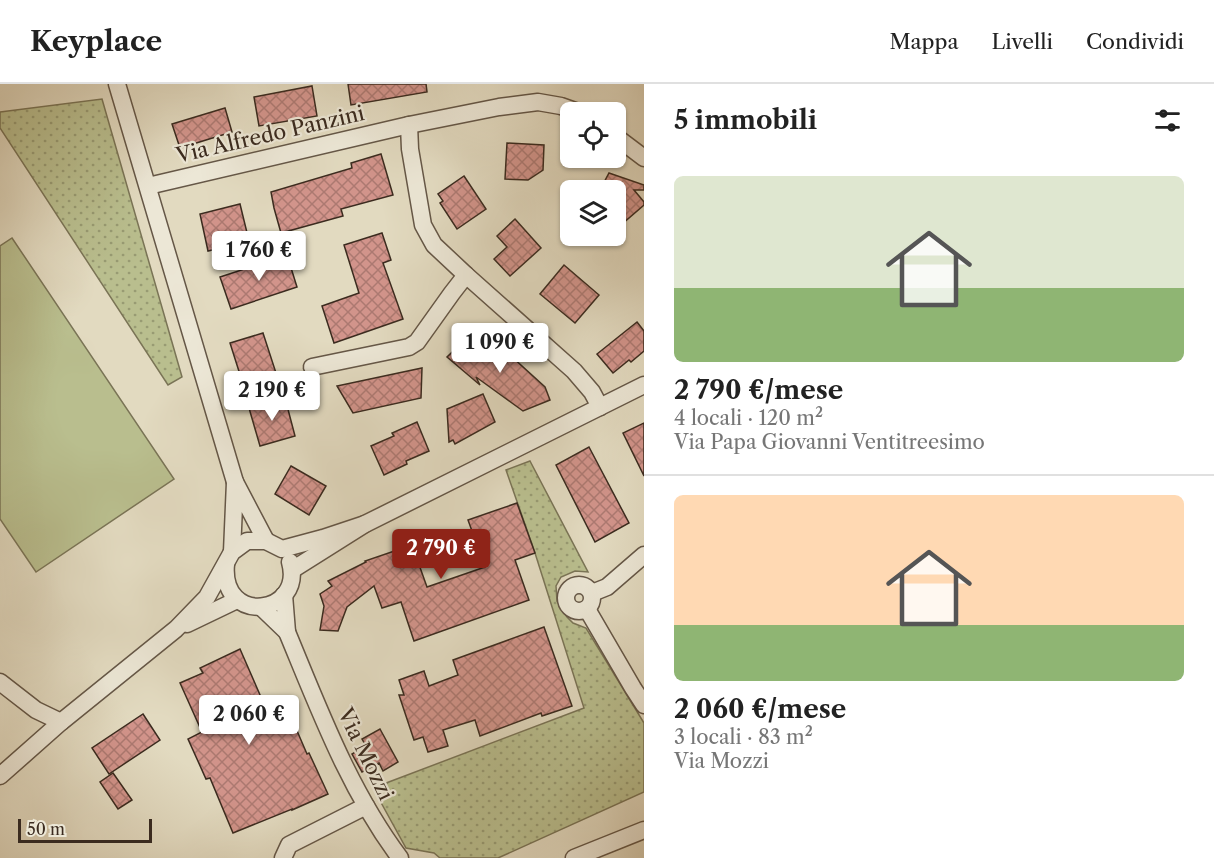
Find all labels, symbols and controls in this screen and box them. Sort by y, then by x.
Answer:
text: Keyplace [30,24,162,58]
text: Mappa [889,29,959,54]
text: Livelli [992,29,1053,54]
text: Condividi [1086,29,1184,54]
street label: Via Alfredo Panzini [172,100,367,168]
map controls [560,102,626,246]
button: locate [560,102,626,168]
text: 5 immobili [674,104,817,136]
icon: filters [1151,104,1184,137]
button: layers [560,180,626,246]
icon: home [875,215,983,323]
pin: 1 760 € [204,231,314,282]
text: 1 760 € [226,238,292,262]
pin: 1 090 € [445,323,555,374]
text: 1 090 € [465,330,535,354]
pin: 2 190 € [217,371,327,422]
text: 2 790 €/mese [674,374,843,406]
text: 2 190 € [238,378,306,402]
text: 4 locali · 120 m² [674,406,823,430]
text: Via Papa Giovanni Ventitreesimo [674,430,985,454]
pin: 2 790 € [386,529,496,580]
icon: home [875,534,983,642]
text: 2 790 € [406,536,476,560]
text: 2 060 €/mese [674,693,846,725]
pin: 2 060 € [194,695,304,746]
text: 2 060 € [213,702,285,726]
street label: Via Mozzi [332,703,399,804]
text: 3 locali · 83 m² [674,725,813,749]
text: Via Mozzi [674,749,769,773]
scale bar [18,816,152,844]
text: 50 m [27,819,65,839]

